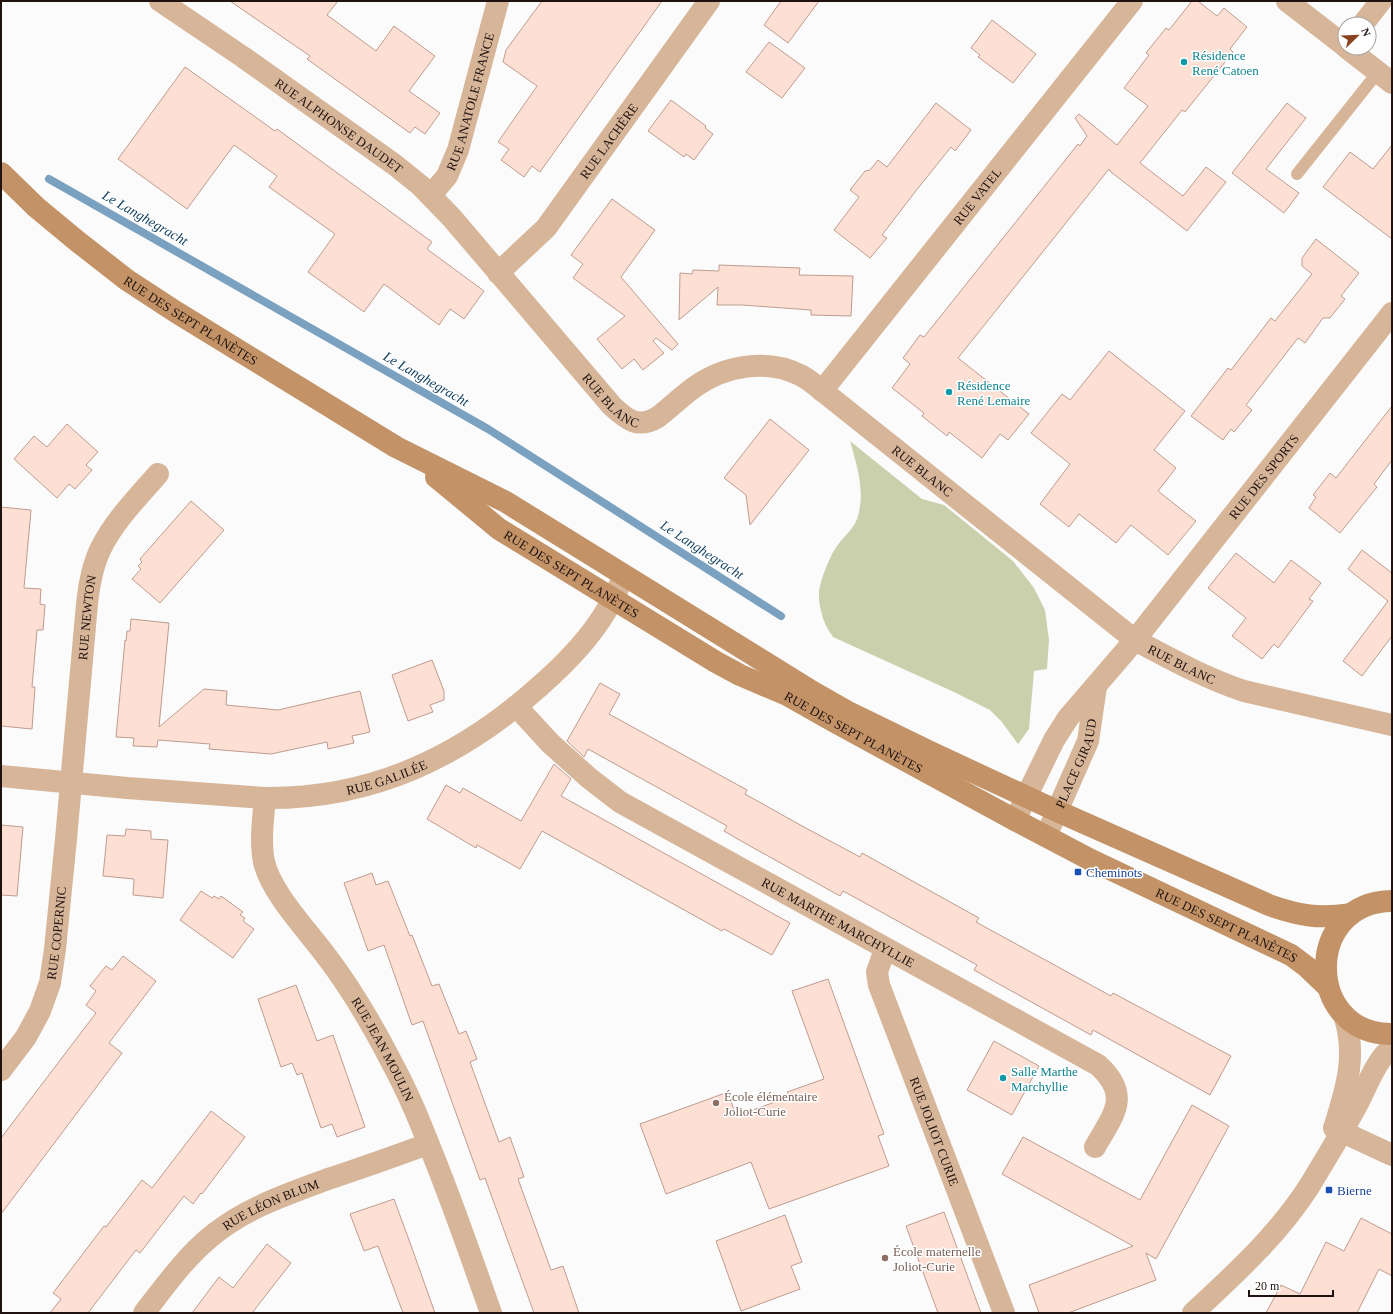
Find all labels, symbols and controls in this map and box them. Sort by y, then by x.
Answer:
north arrow [1337,16,1377,56]
text: N [1359,26,1373,38]
street label: RUE ANATOLE FRANCE [443,31,497,173]
place label: Résidence René Catoen [1192,48,1259,78]
marker: Résidence René Catoen [1179,57,1189,67]
street label: RUE ALPHONSE DAUDET [272,75,406,176]
street label: RUE LACHÈRE [576,100,641,182]
street label: RUE VATEL [950,165,1004,228]
water label: Le Langhegracht [99,187,191,249]
street label: RUE DES SEPT PLANÈTES [121,272,261,368]
water label: Le Langhegracht [380,348,472,410]
street label: RUE BLANC [580,370,641,430]
place label: Résidence René Lemaire [957,378,1030,408]
marker: Résidence René Lemaire [944,387,954,397]
street label: RUE DES SPORTS [1226,431,1302,522]
street label: RUE BLANC [889,442,956,500]
water label: Le Langhegracht [657,517,747,583]
street label: RUE DES SEPT PLANÈTES [502,527,642,621]
street label: RUE NEWTON [75,573,99,661]
street label: RUE BLANC [1146,641,1218,687]
street label: RUE DES SEPT PLANÈTES [782,688,926,776]
street label: PLACE GIRAUD [1052,717,1099,810]
street label: RUE GALILÉE [345,756,429,797]
place label: Cheminots [1086,865,1142,880]
marker: Cheminots [1073,867,1083,877]
street label: RUE MARTHE MARCHYLLIE [759,874,917,970]
street label: RUE DES SEPT PLANÈTES [1153,884,1301,965]
street label: RUE COPERNIC [43,886,69,981]
street label: RUE JEAN MOULIN [349,994,418,1104]
place label: Salle Marthe Marchyllie [1011,1064,1078,1094]
marker: Salle Marthe Marchyllie [998,1073,1008,1083]
street label: RUE JOLIOT CURIE [907,1075,962,1188]
place label: École élémentaire Joliot-Curie [724,1089,818,1119]
marker: École élémentaire Joliot-Curie [711,1098,721,1108]
street label: RUE LÉON BLUM [219,1176,321,1233]
place label: Bierne [1337,1183,1372,1198]
marker: Bierne [1324,1185,1334,1195]
place label: École maternelle Joliot-Curie [893,1244,981,1274]
marker: École maternelle Joliot-Curie [880,1253,890,1263]
scale bar [1249,1272,1333,1298]
text: 20 m [1255,1279,1280,1293]

